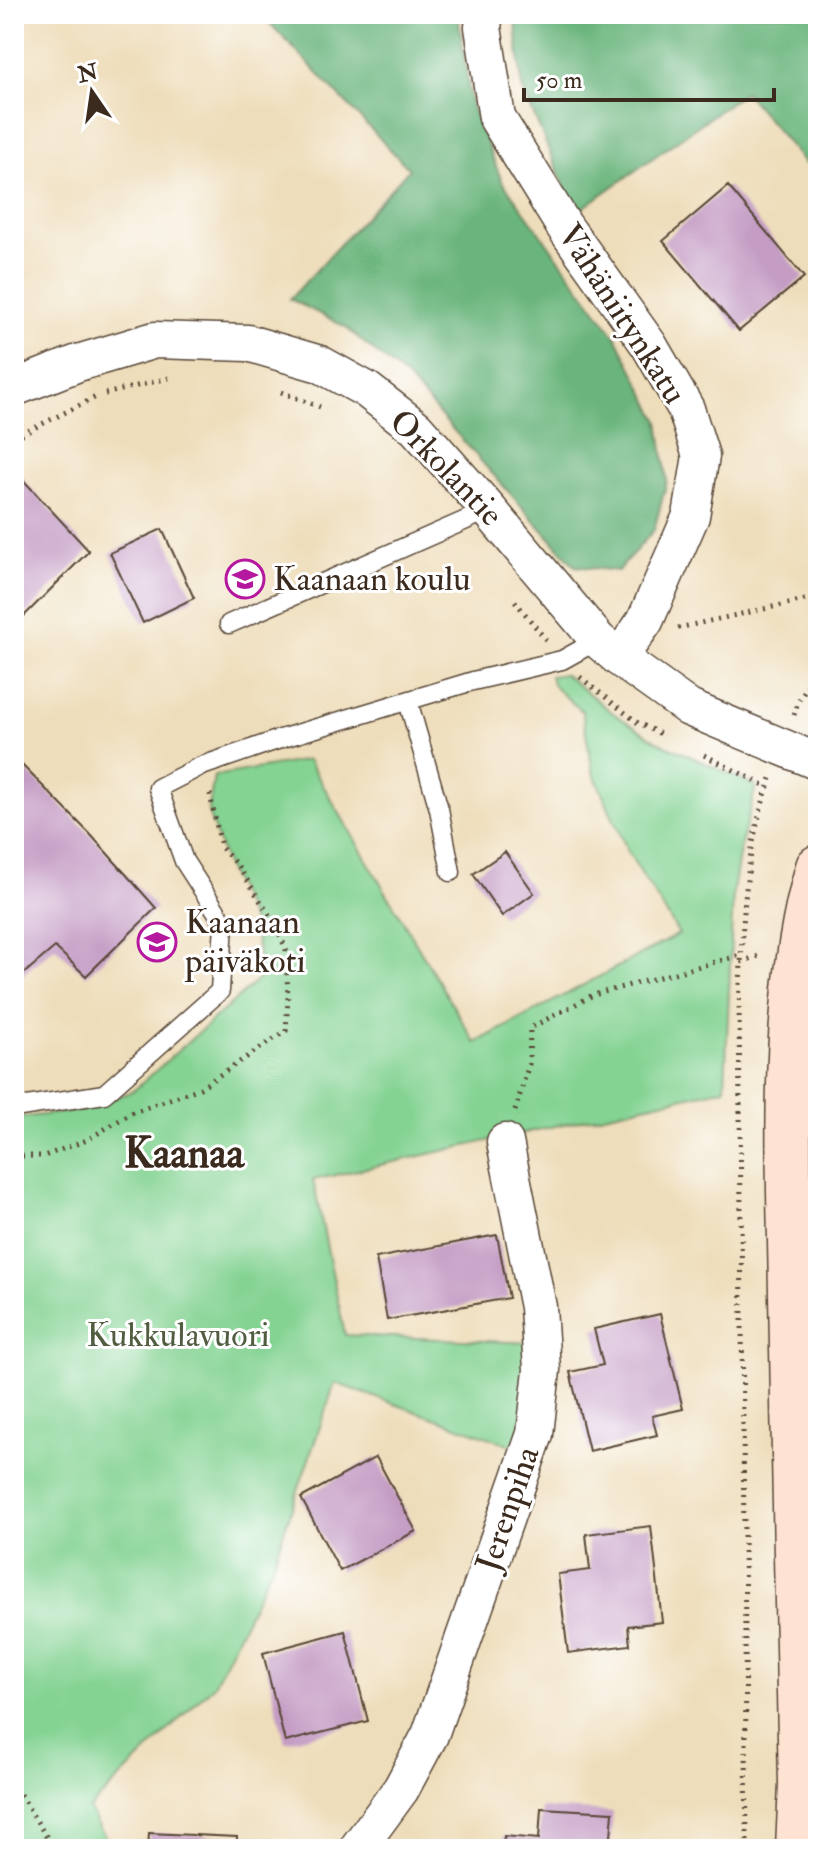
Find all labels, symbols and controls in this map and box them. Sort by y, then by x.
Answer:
north arrow [52,52,132,132]
scale bar [524,52,774,102]
text: N [74,58,101,90]
text: 50 m [536,65,583,96]
street label: Vähäniitynkatu [548,216,696,412]
street label: Orkolantie [380,400,512,536]
school or university icon: Kaanaan koulu [224,558,266,600]
place label: Kaanaan koulu [273,558,471,601]
place label: Kaanaan päiväkoti [184,901,306,983]
school or university icon: Kaanaan päiväkoti [136,921,178,963]
district label: Kaanaa [124,1128,246,1180]
park label: Kukkulavuori [87,1314,269,1357]
street label: Jerenpiha [466,1440,550,1578]

